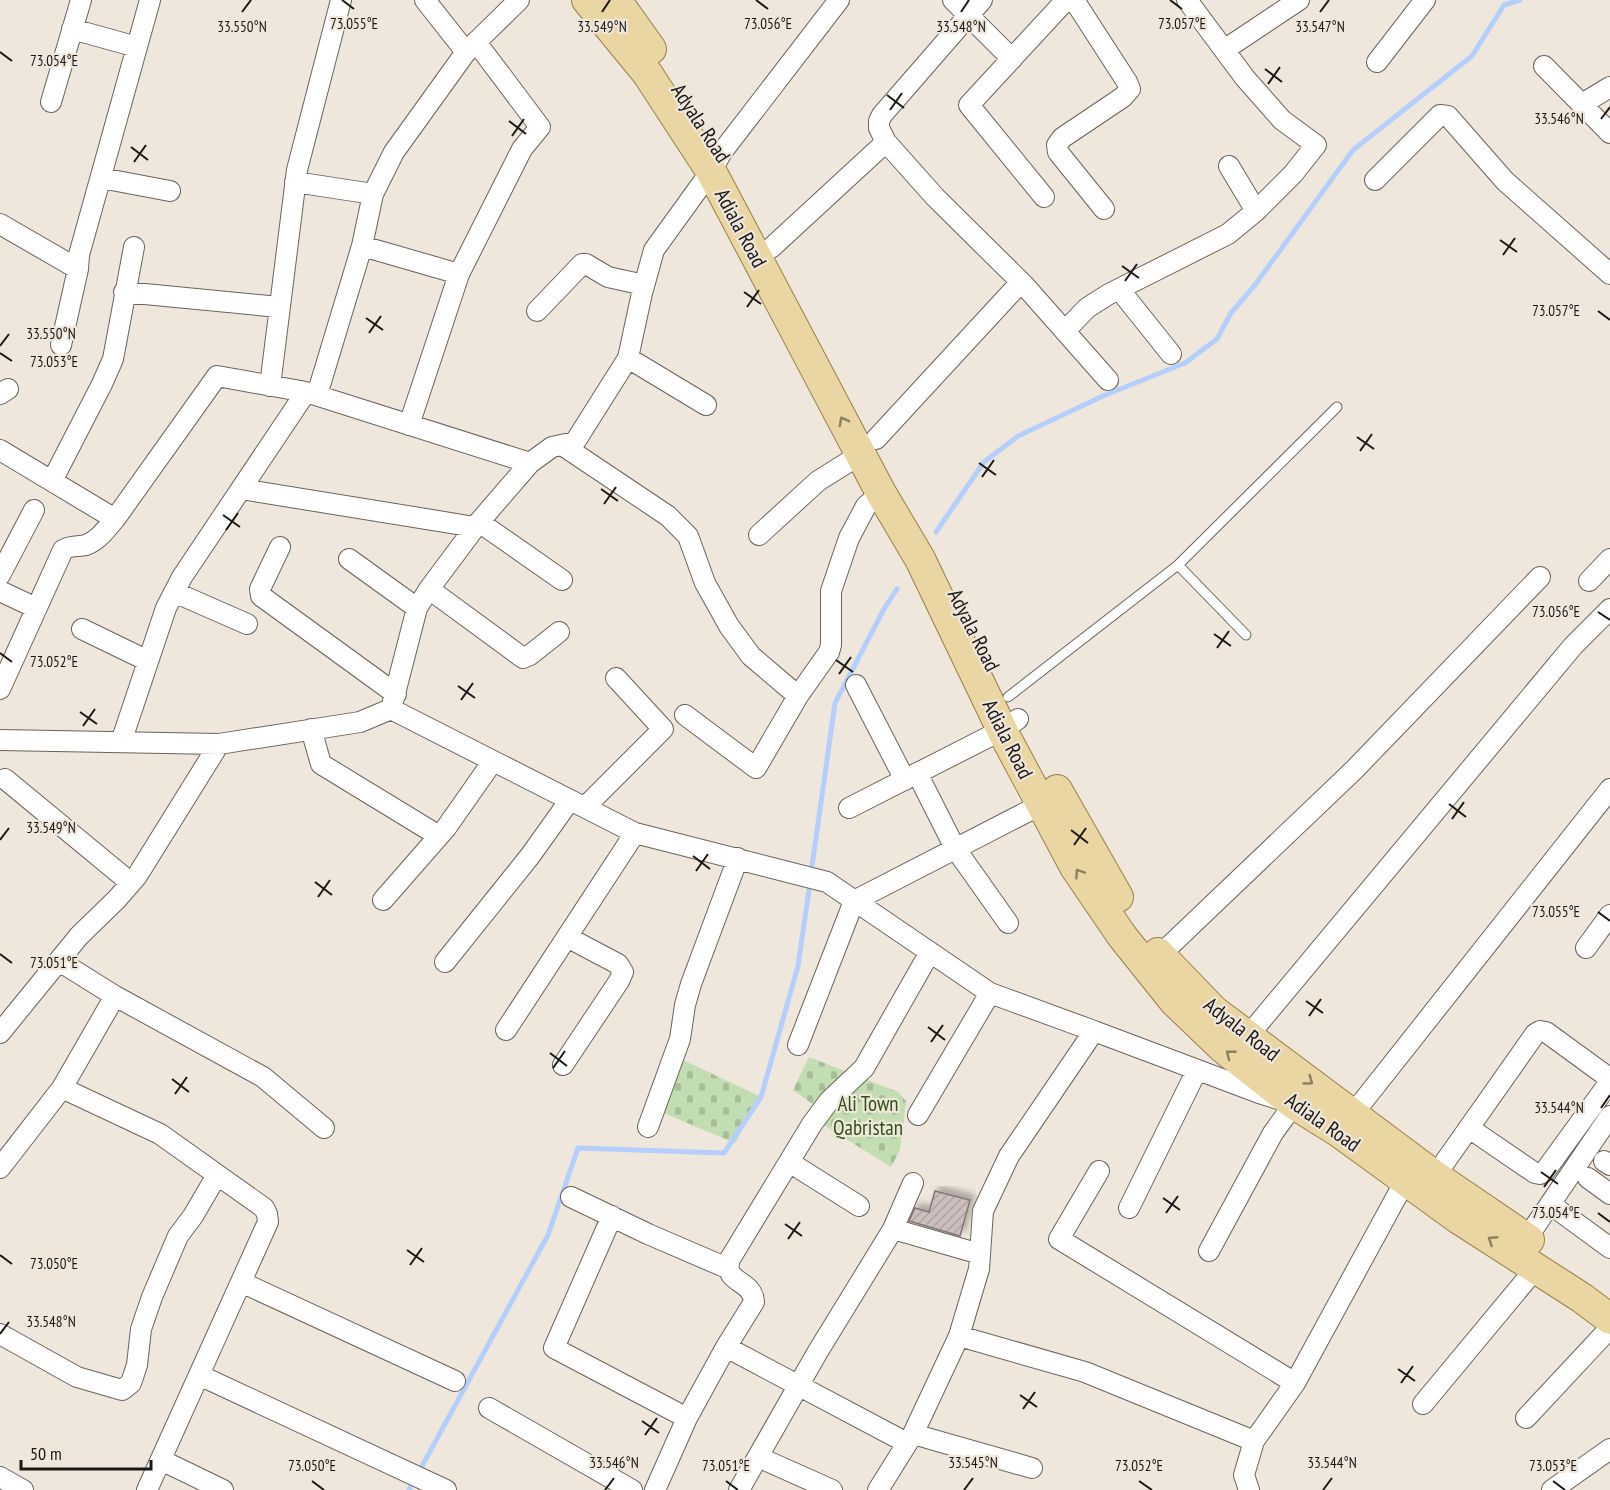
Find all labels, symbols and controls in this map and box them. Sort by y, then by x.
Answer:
text: 73.055°E [330,14,378,33]
text: 73.056°E [744,14,792,33]
text: 73.057°E [1158,14,1206,33]
text: 33.550°N [217,17,267,36]
text: 33.549°N [577,17,627,36]
text: 33.548°N [936,17,986,36]
text: 33.547°N [1295,17,1345,36]
text: 73.054°E [30,51,78,70]
street label: Adyala Road [665,78,737,168]
text: 33.546°N [1534,109,1584,128]
street label: Adiala Road [709,184,773,272]
text: 73.057°E [1532,301,1580,320]
text: 33.550°N [26,324,76,343]
text: 73.053°E [30,352,78,371]
one-way arrow [839,417,850,427]
street label: Adyala Road [942,584,1006,676]
text: 73.056°E [1532,602,1580,621]
text: 73.052°E [30,652,78,671]
street label: Adiala Road [977,695,1039,783]
text: 33.549°N [26,818,76,837]
one-way arrow [1075,868,1086,879]
text: 73.055°E [1532,902,1580,921]
text: 73.051°E [30,953,78,972]
street label: Adyala Road [1199,991,1285,1067]
one-way arrow [1226,1050,1237,1061]
one-way arrow [1303,1074,1314,1085]
street label: Adiala Road [1280,1086,1366,1158]
park label: Ali Town Qabristan [833,1090,903,1141]
text: 33.544°N [1534,1098,1584,1117]
text: 73.054°E [1532,1203,1580,1222]
one-way arrow [1487,1236,1498,1247]
text: 73.050°E [30,1254,78,1273]
text: 33.548°N [26,1312,76,1331]
scale bar [21,1433,152,1471]
text: 50 m [30,1442,62,1465]
text: 33.546°N [589,1453,639,1472]
text: 33.545°N [948,1453,998,1472]
text: 33.544°N [1307,1453,1357,1472]
text: 73.050°E [288,1456,336,1475]
text: 73.051°E [702,1456,750,1475]
text: 73.052°E [1115,1456,1163,1475]
text: 73.053°E [1529,1456,1577,1475]

